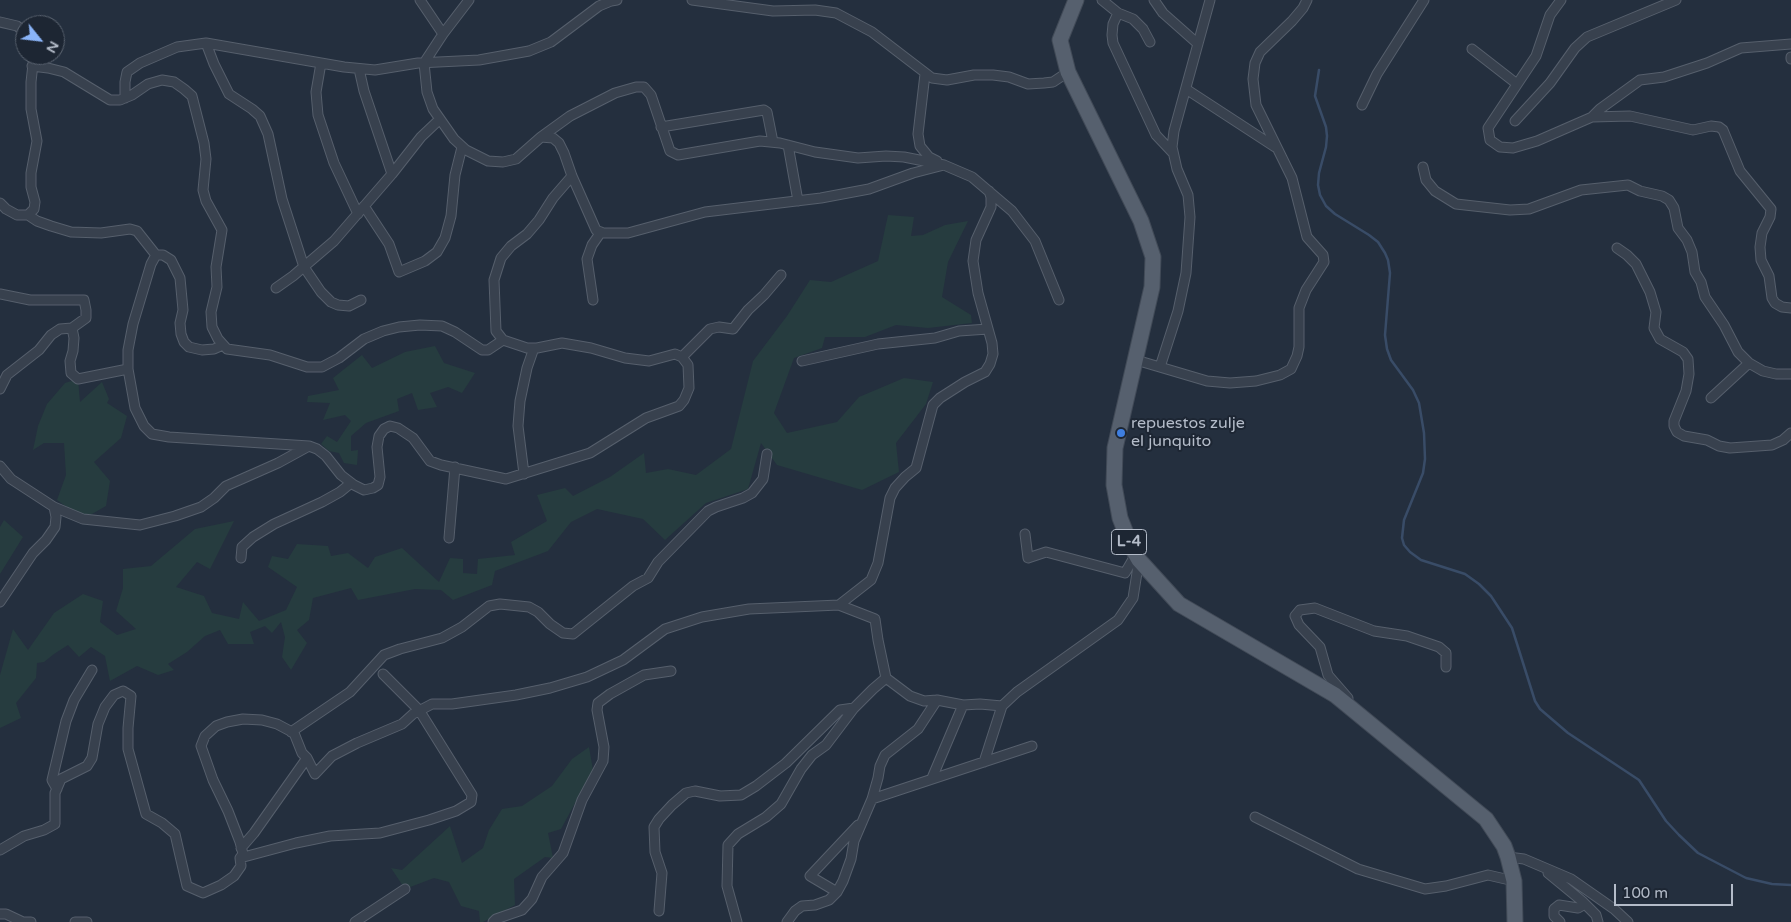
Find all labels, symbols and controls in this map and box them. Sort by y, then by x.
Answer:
north arrow [15,15,65,65]
text: N [43,38,63,56]
place label: repuestos zulje el junquito [1131,414,1245,452]
marker: repuestos zulje el junquito [1115,427,1127,439]
road number: L-4 [1112,530,1146,554]
scale bar [1616,874,1735,906]
text: 100 m [1622,884,1668,902]

